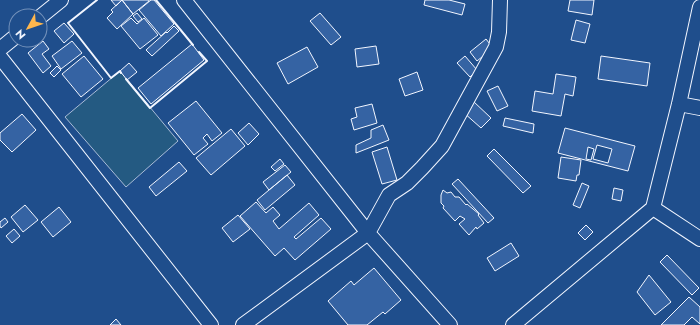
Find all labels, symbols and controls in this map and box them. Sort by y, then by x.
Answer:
north arrow [8,8,48,48]
text: N [11,26,29,43]

